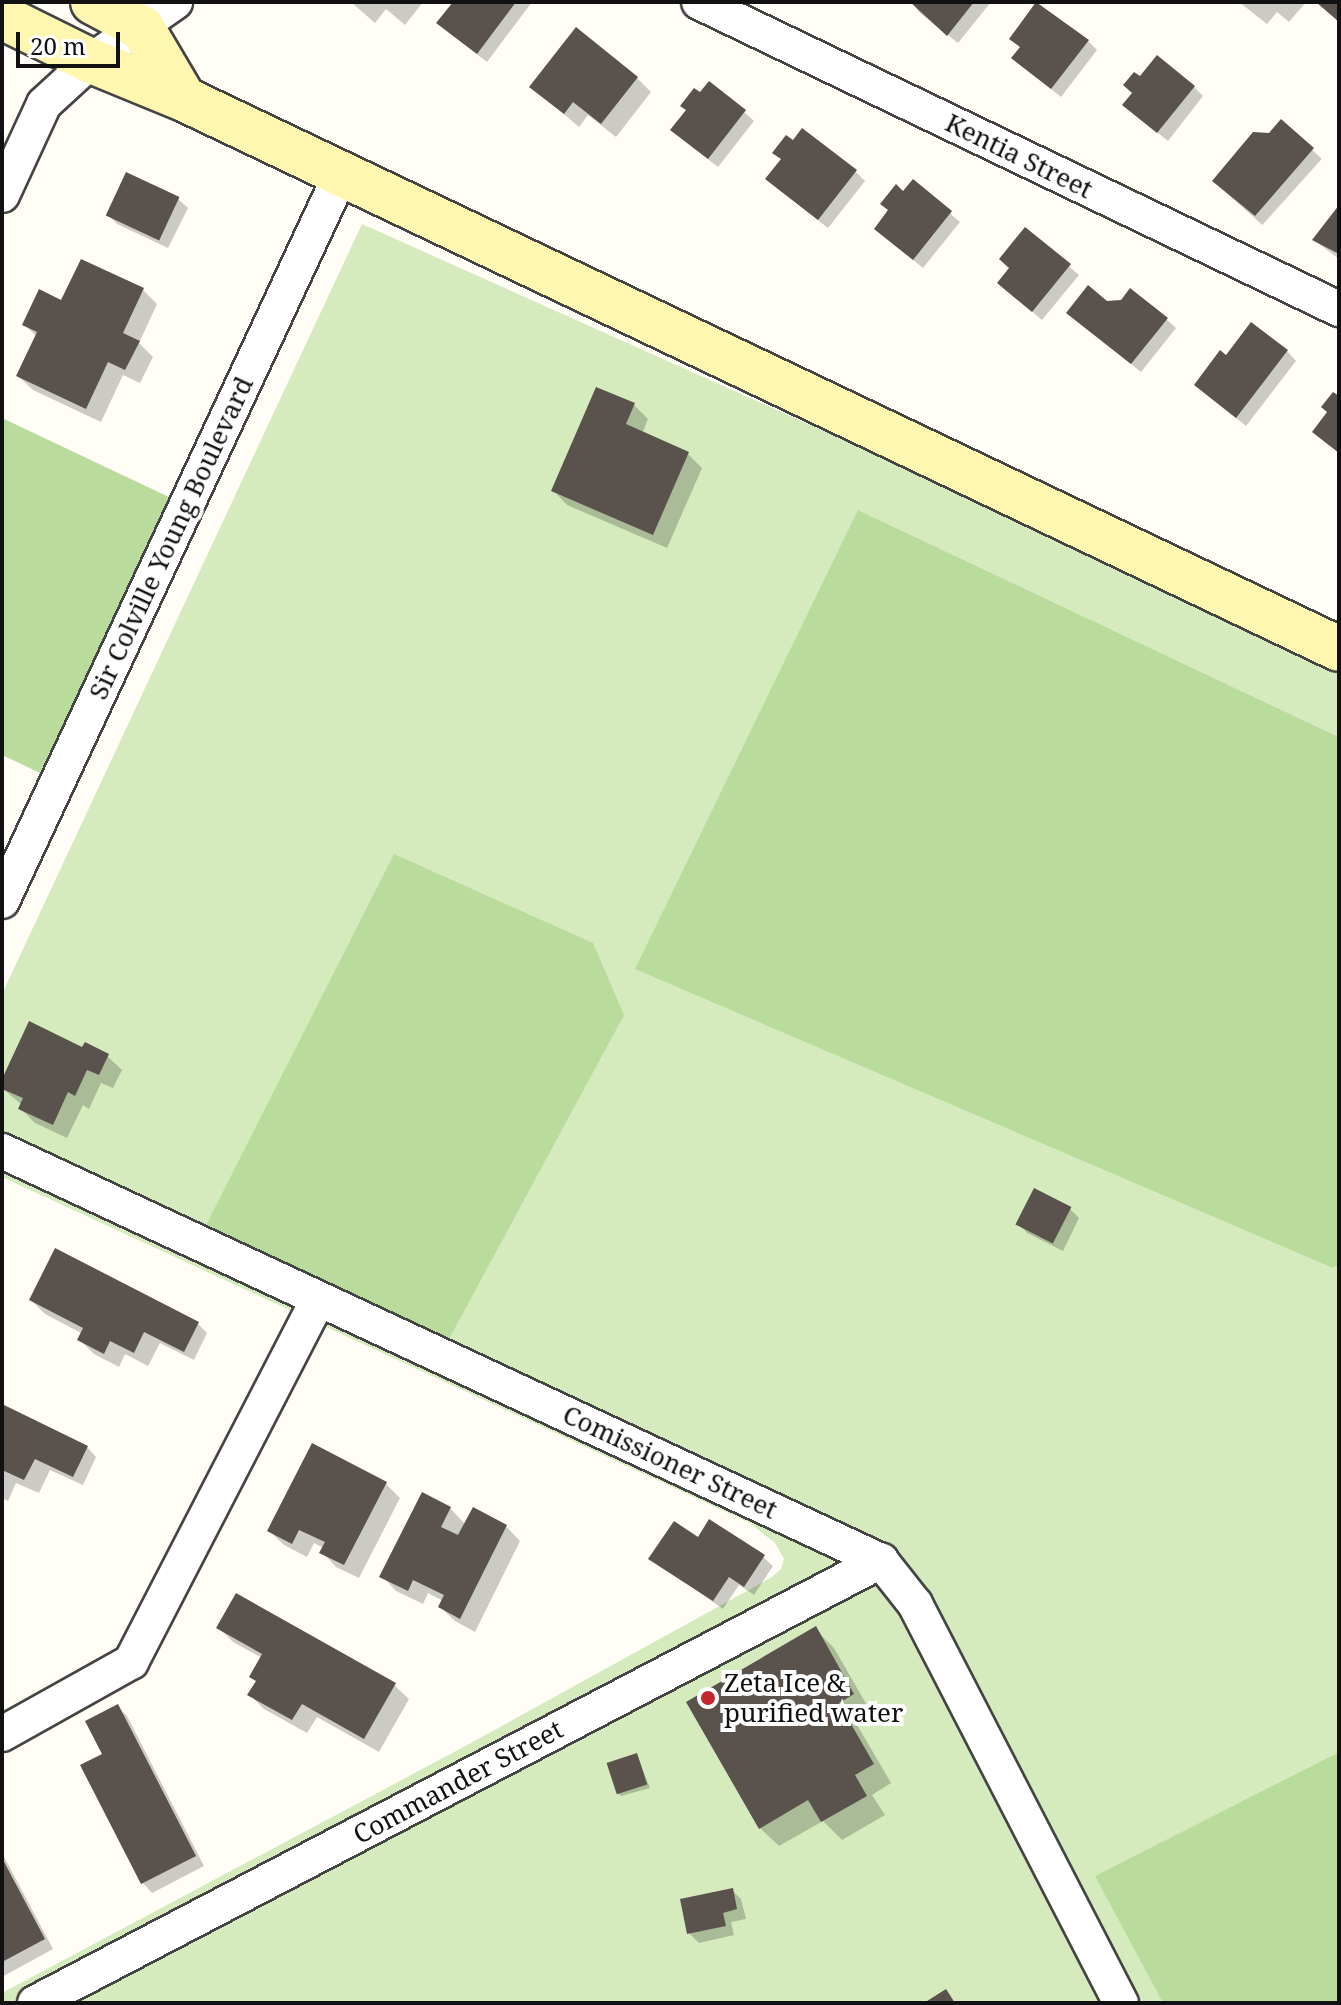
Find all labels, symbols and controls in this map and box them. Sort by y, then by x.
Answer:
scale bar [20,16,124,66]
text: 20 m [30,29,86,62]
street label: Kentia Street [940,107,1098,205]
street label: Sir Colville Young Boulevard [82,372,260,704]
street label: Comissioner Street [558,1399,782,1525]
place label: Zeta Ice & purified water [724,1667,903,1728]
marker: Zeta Ice & purified water [699,1689,717,1707]
street label: Commander Street [348,1714,568,1850]

